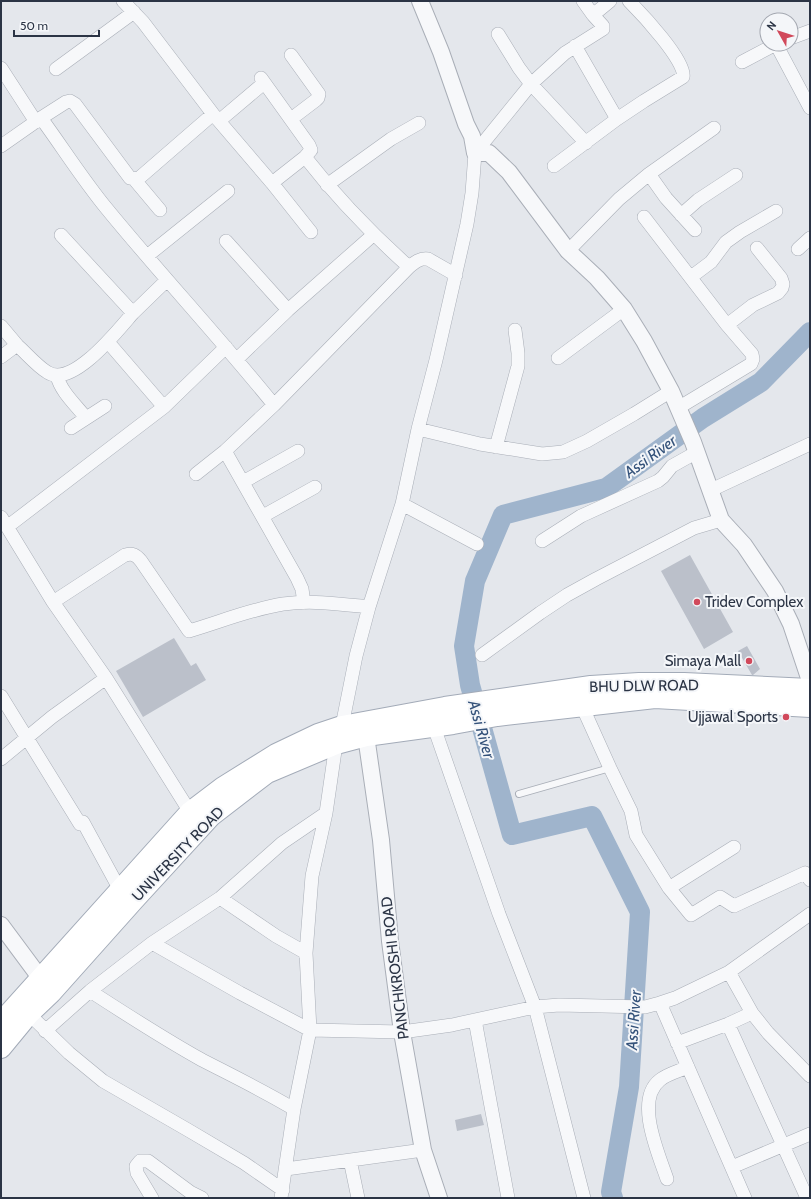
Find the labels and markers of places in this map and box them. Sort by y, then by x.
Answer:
place label: Tridev Complex [705,593,803,611]
marker: Tridev Complex [692,597,702,607]
place label: Simaya Mall [665,652,741,670]
marker: Simaya Mall [744,656,754,666]
place label: Ujjawal Sports [688,708,778,726]
marker: Ujjawal Sports [781,712,791,722]

